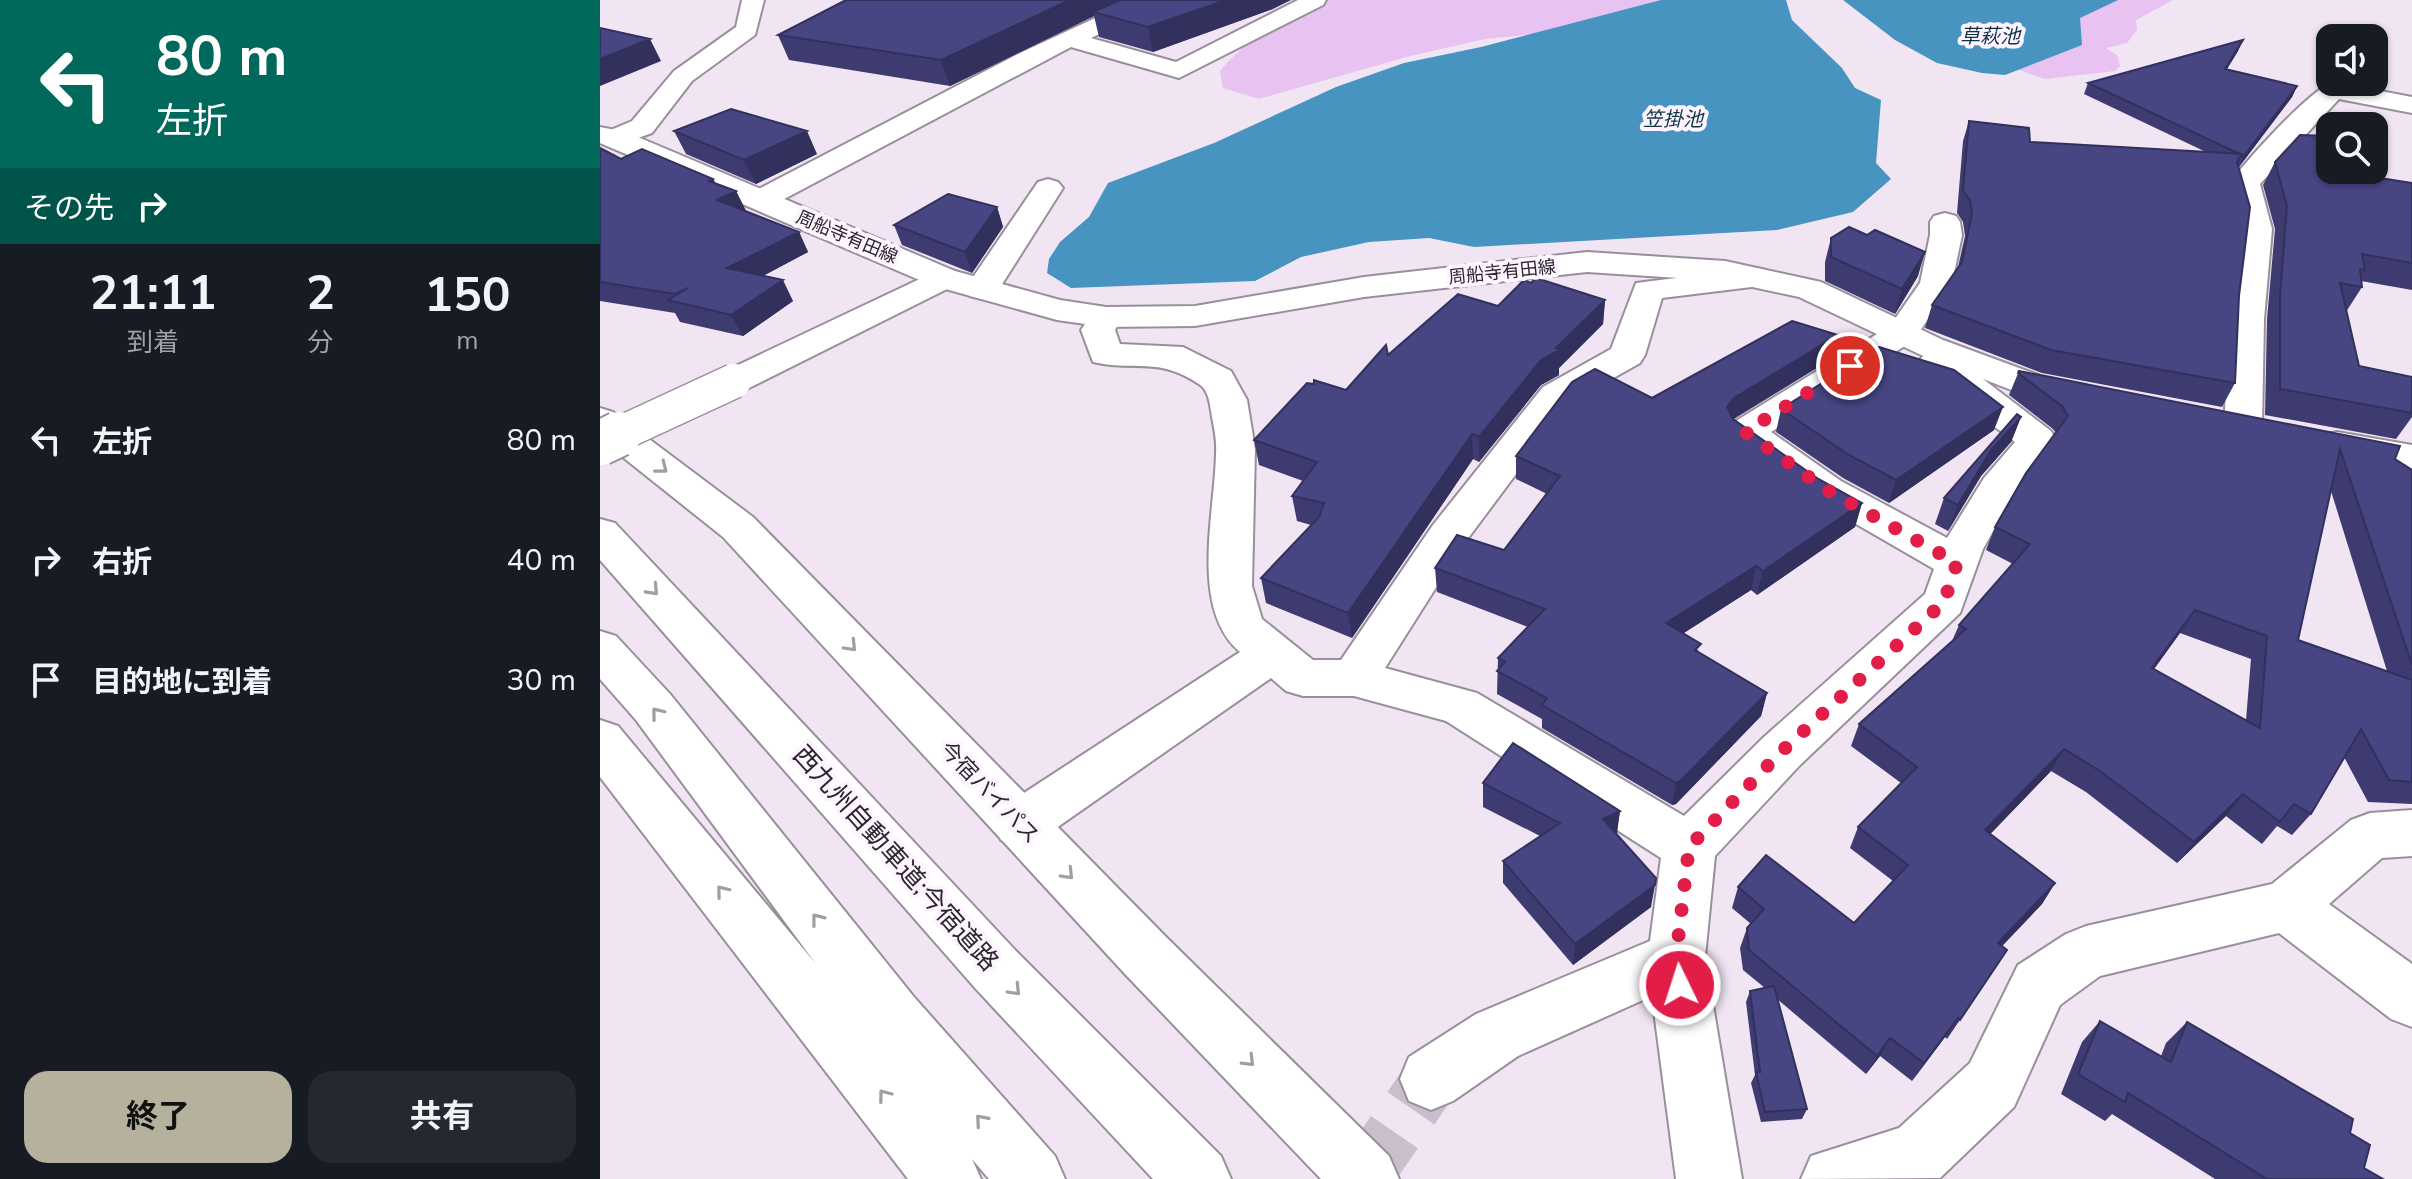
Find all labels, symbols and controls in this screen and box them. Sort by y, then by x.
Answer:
text: 80 m [156,18,287,95]
water label: 草萩池 [1960,23,2022,50]
map controls [2316,24,2388,184]
button: sound [2316,24,2388,96]
icon: left [24,32,128,136]
text: 左折 [156,97,228,146]
water label: 笠掛池 [1643,106,1705,133]
button: search [2316,112,2388,184]
icon: right [130,184,174,228]
text: その先 [24,188,114,229]
street label: 周船寺有田線 [793,205,901,269]
street label: 周船寺有田線 [1447,254,1557,290]
text: 21:11 [89,260,217,326]
text: 2 [306,260,335,326]
text: 150 [424,262,511,328]
text: m [456,323,478,358]
text: 到着 [127,325,179,360]
text: 分 [307,325,333,360]
pin [1816,332,1884,400]
icon: arrive [1828,344,1872,388]
icon: left [24,418,68,462]
text: 80 m [507,420,576,461]
text: 左折 [92,422,152,463]
one-way arrow [653,458,667,473]
icon: right [24,538,68,582]
text: 40 m [507,540,576,581]
text: 右折 [92,542,152,583]
one-way arrow [643,581,658,595]
one-way arrow [841,636,855,651]
icon: arrive [24,658,68,702]
text: 30 m [507,660,576,701]
text: 目的地に到着 [92,662,272,703]
one-way arrow [653,707,667,722]
street label: 今宿バイパス [933,735,1046,850]
street label: 西九州自動車道;今宿道路 [785,738,1006,979]
one-way arrow [1059,865,1073,880]
one-way arrow [717,885,731,900]
one-way arrow [812,913,826,928]
position arrow [1638,943,1722,1027]
one-way arrow [1006,981,1021,995]
one-way arrow [1240,1052,1255,1066]
button: 終了 [24,1071,292,1163]
button: 共有 [308,1071,576,1163]
one-way arrow [879,1089,893,1104]
one-way arrow [976,1115,991,1129]

